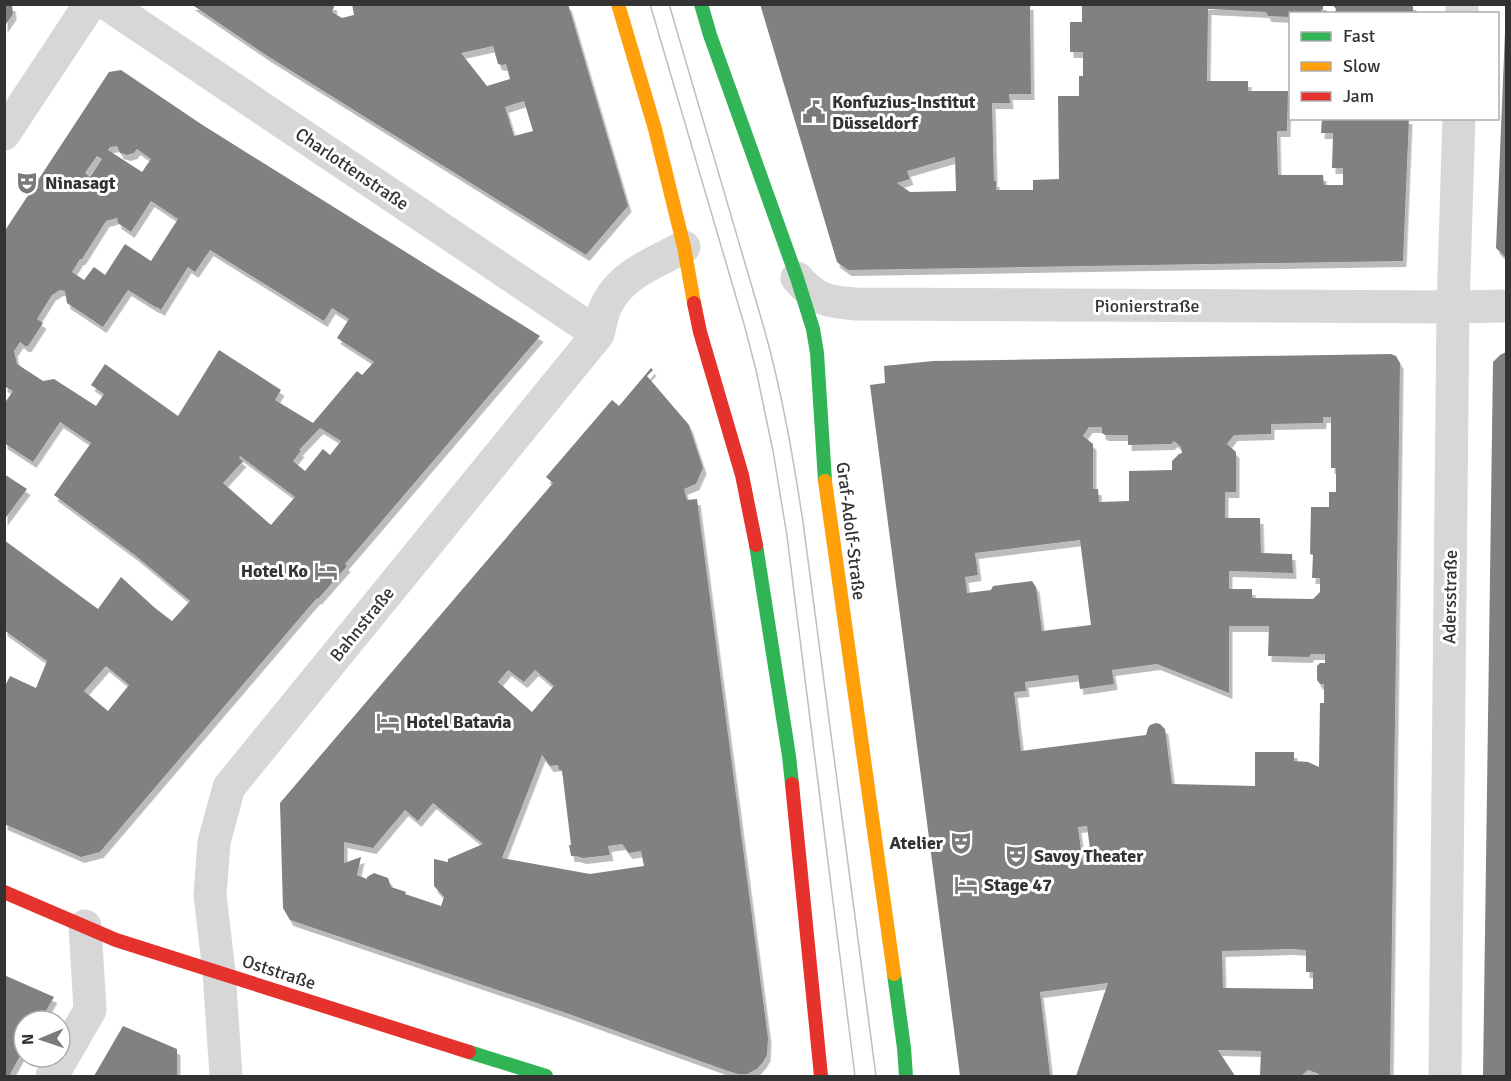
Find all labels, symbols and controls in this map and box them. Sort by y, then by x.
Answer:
legend [1289,12,1499,120]
text: Fast [1343,25,1375,47]
text: Slow [1343,55,1380,77]
text: Jam [1343,85,1374,107]
place label: Konfuzius-Institut Düsseldorf [832,91,976,134]
public building icon: Konfuzius-Institut Düsseldorf [801,99,827,125]
street label: Charlottenstraße [291,123,413,215]
theatre icon: Ninasagt [14,170,40,196]
place label: Ninasagt [45,172,116,194]
street label: Pionierstraße [1095,295,1199,317]
street label: Graf-Adolf-Straße [832,461,870,601]
street label: Adersstraße [1438,550,1462,644]
hotel icon: Hotel Ko [313,558,339,584]
place label: Hotel Ko [241,560,308,582]
street label: Bahnstraße [325,582,399,666]
hotel icon: Hotel Batavia [375,709,401,735]
place label: Hotel Batavia [406,711,512,733]
theatre icon: Atelier [948,830,974,856]
place label: Atelier [890,832,944,854]
theatre icon: Savoy Theater [1003,843,1029,869]
place label: Savoy Theater [1034,845,1144,867]
hotel icon: Stage 47 [953,872,979,898]
place label: Stage 47 [984,874,1052,896]
street label: Oststraße [239,950,319,994]
north arrow [12,1009,72,1069]
text: N [18,1034,38,1045]

